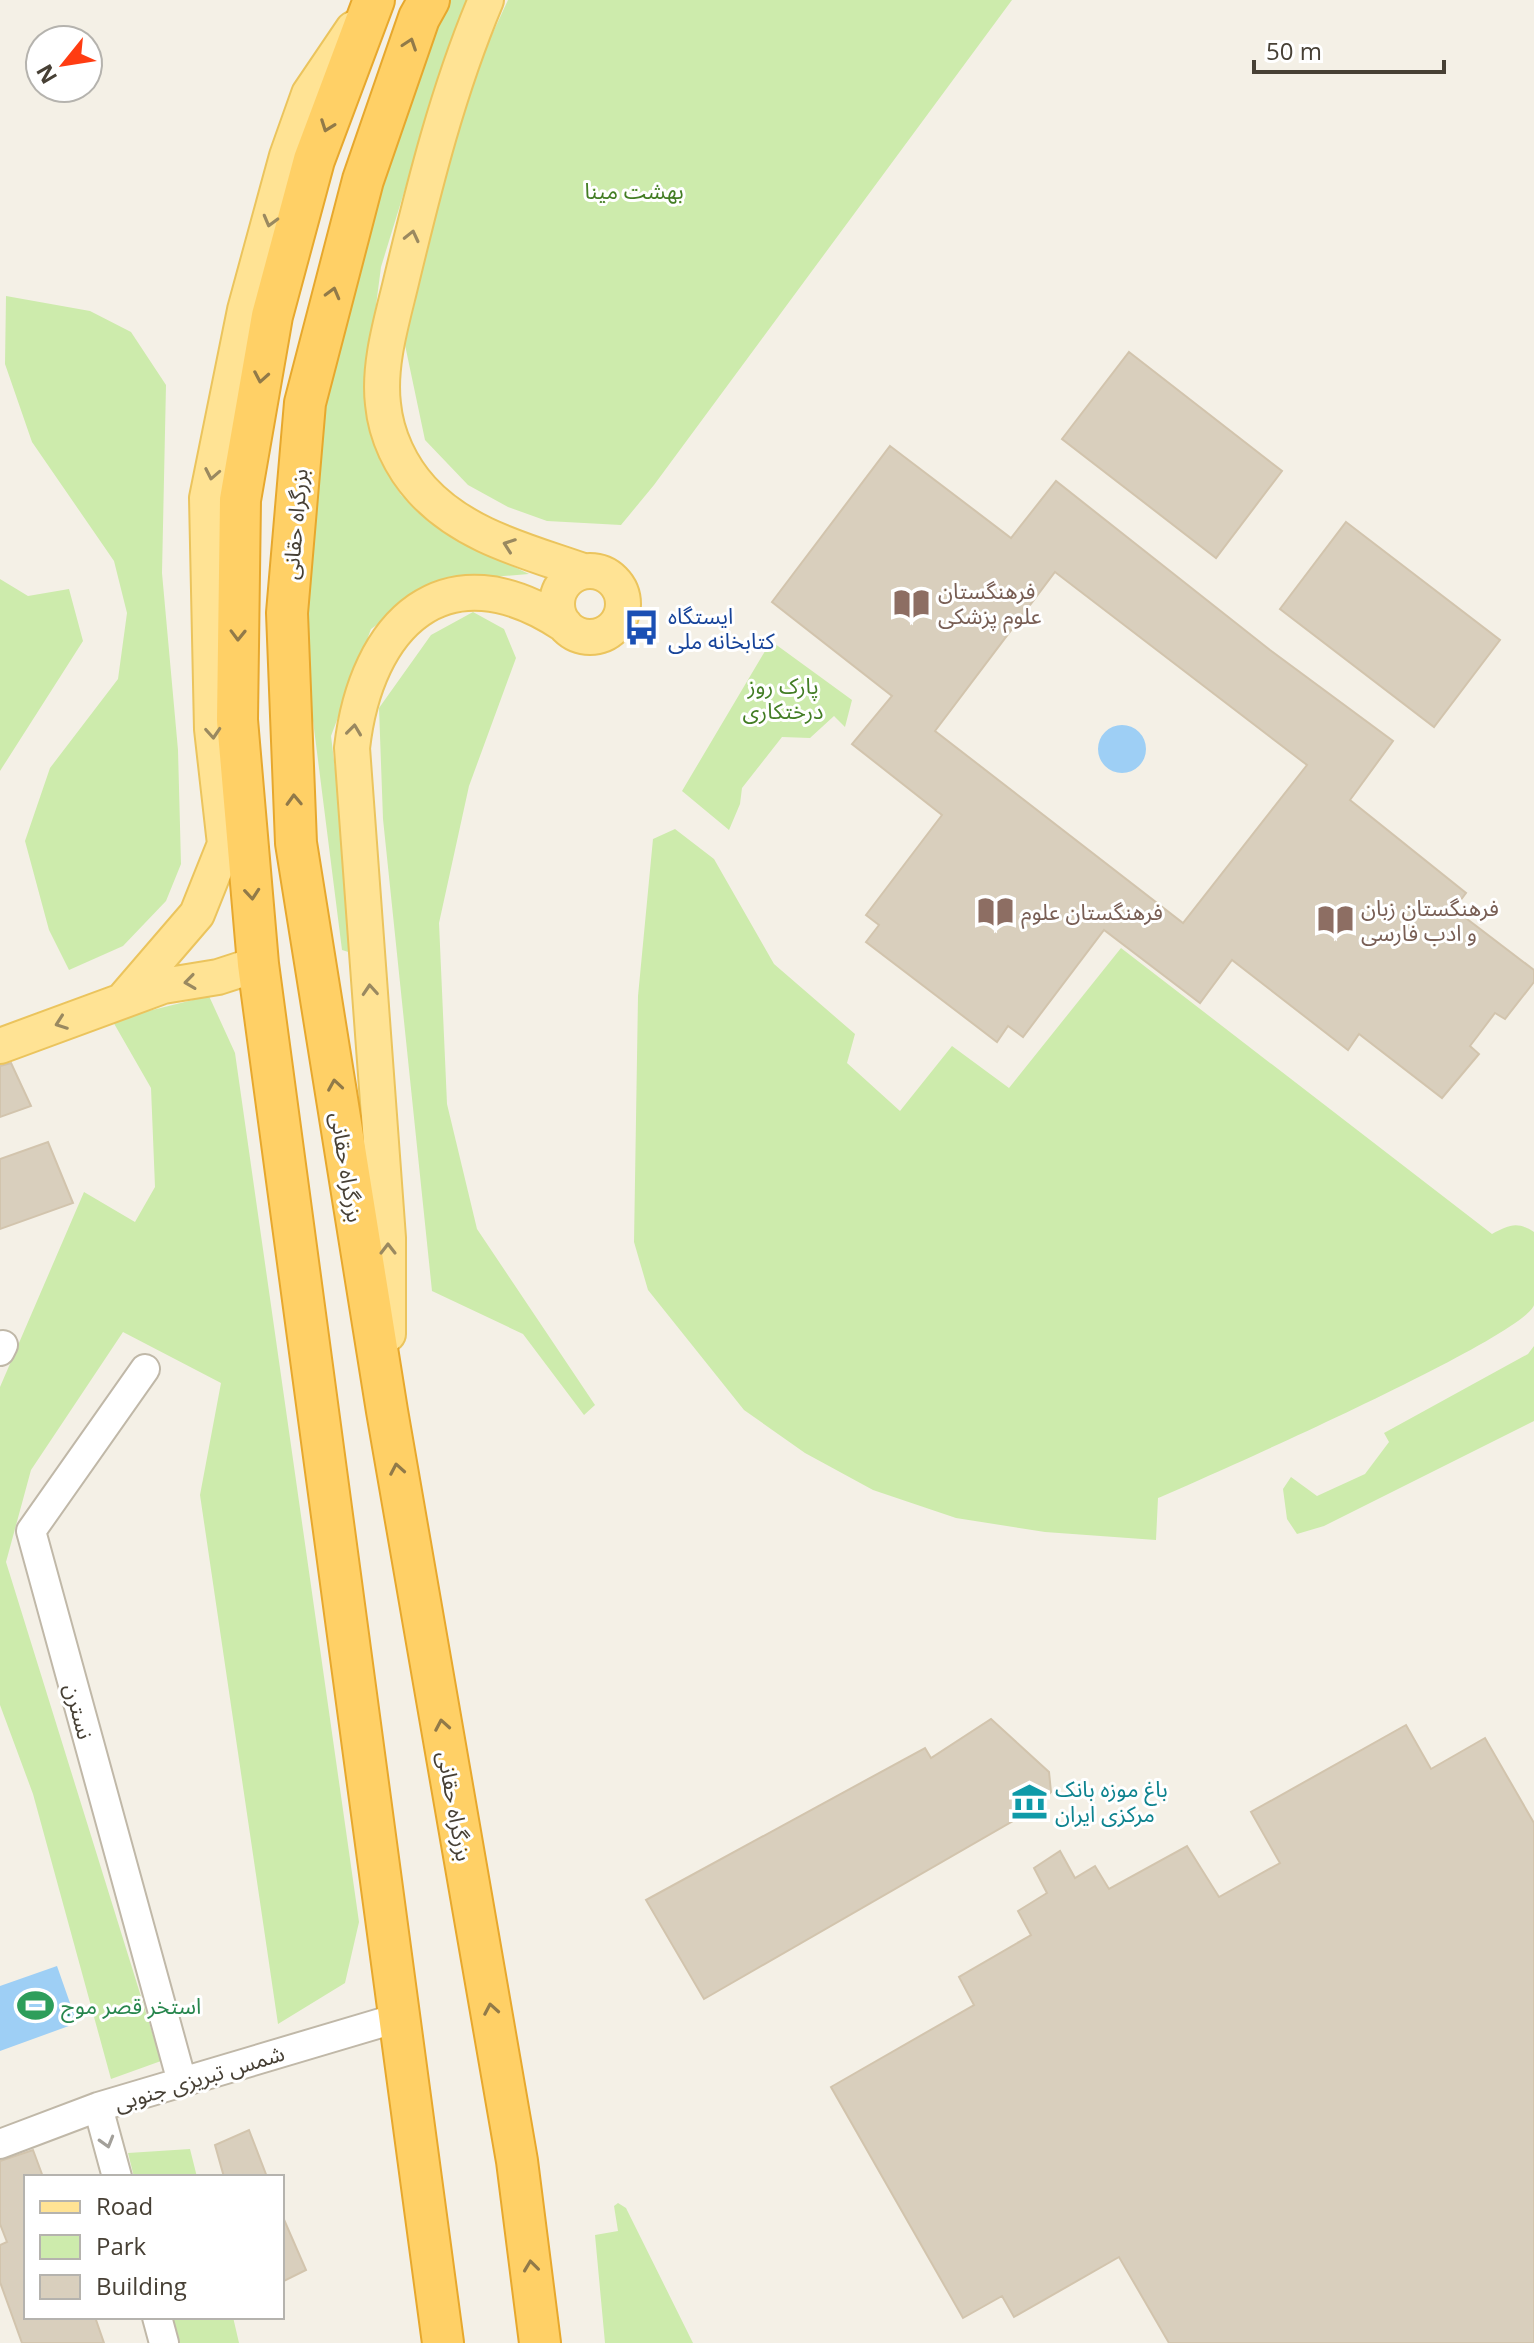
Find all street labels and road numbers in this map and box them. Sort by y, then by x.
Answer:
street label: بزرگراه حقانی [274,467,314,581]
street label: بزرگراه حقانی [324,1110,372,1224]
street label: نسترن [58,1680,102,1742]
street label: بزرگراه حقانی [432,1749,480,1863]
street label: شمس تبریزی جنوبی [110,2037,288,2117]

